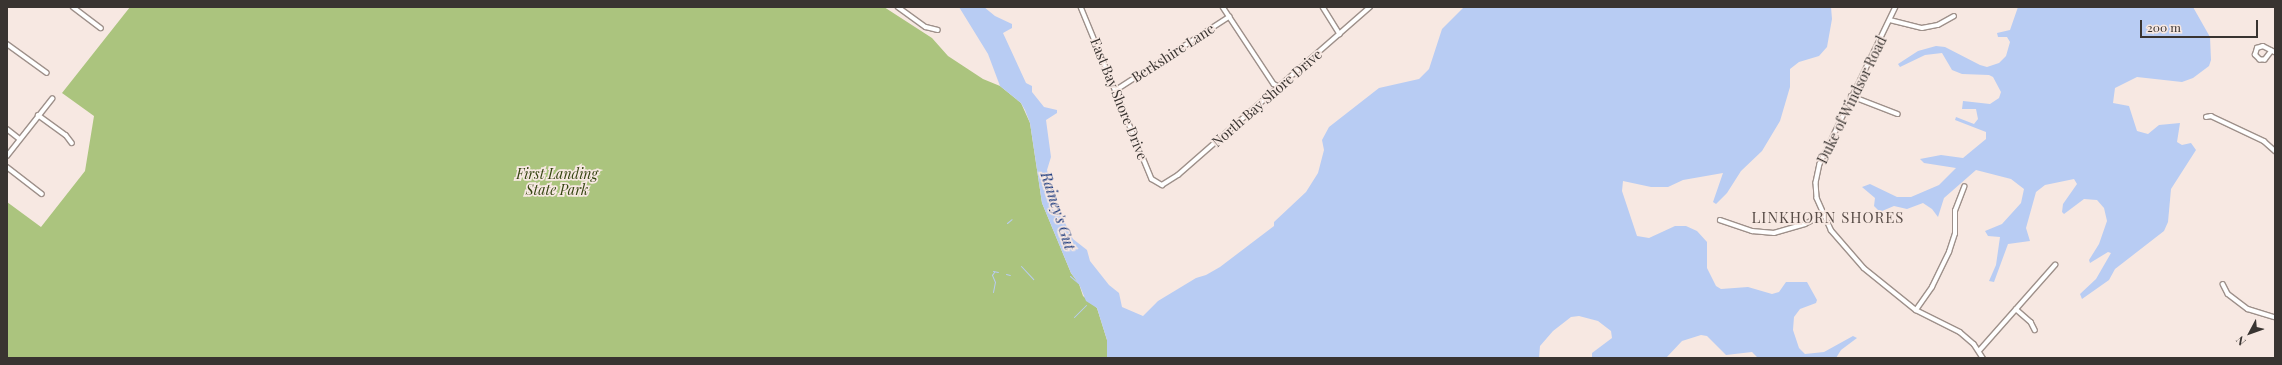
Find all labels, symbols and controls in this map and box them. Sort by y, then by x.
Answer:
scale bar [2142,12,2260,38]
text: 200 m [2147,19,2181,35]
street label: Berkshire Lane [1128,20,1218,86]
street label: Duke of Windsor Road [1814,33,1890,167]
street label: East Bay Shore Drive [1087,35,1151,163]
street label: North Bay Shore Drive [1208,46,1326,150]
park label: First Landing State Park [516,166,598,198]
water label: Rainey's Gut [1037,170,1079,252]
district label: LINKHORN SHORES [1752,209,1904,227]
north arrow [2230,313,2270,353]
text: N [2232,333,2249,349]

